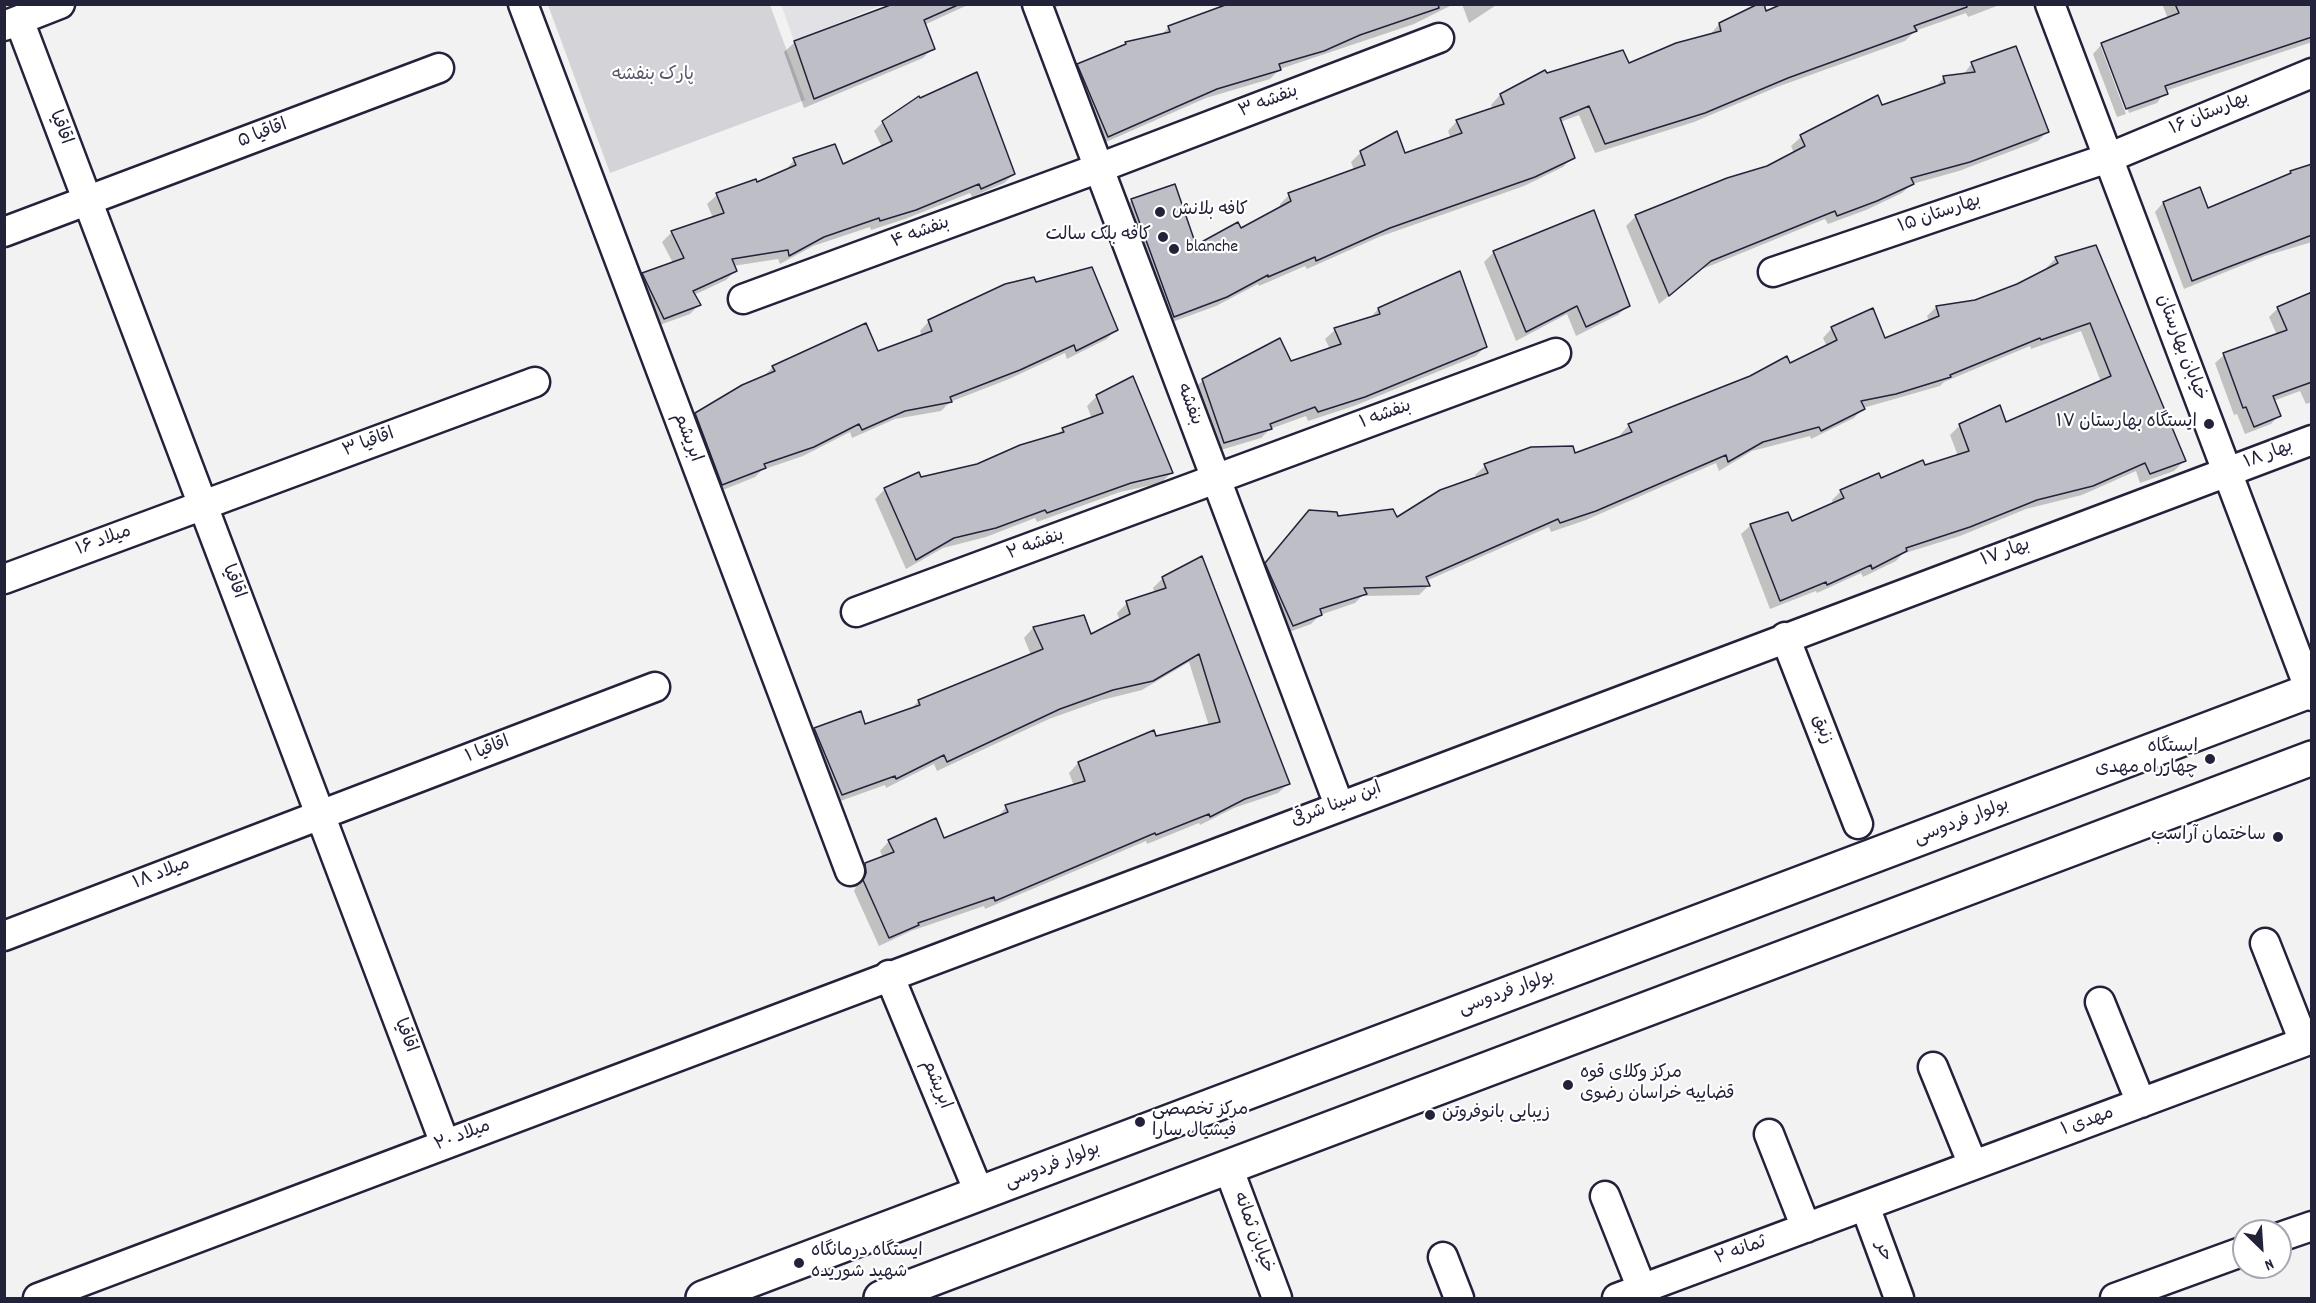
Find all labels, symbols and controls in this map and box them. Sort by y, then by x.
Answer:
park label: پارک بنفشه [612,66,694,88]
street label: بنفشه ۳ [1236,82,1302,124]
street label: بهارستان ۱۶ [2167,89,2253,141]
street label: اقاقیا [43,108,75,148]
street label: اقاقیا ۵ [235,116,291,154]
street label: بهارستان ۱۵ [1896,191,1984,239]
place label: کافه بلانش [1172,201,1248,223]
marker: کافه بلانش [1153,205,1167,219]
street label: بنفشه ۴ [889,214,953,254]
place label: کافه بلک سالت [1045,226,1151,248]
marker: کافه بلک سالت [1156,230,1170,244]
place label: blanche [1186,238,1238,260]
marker: blanche [1167,242,1181,256]
street label: خیابان بهارستان [2150,292,2210,404]
street label: بنفشه [1170,381,1206,429]
street label: بنفشه ۱ [1357,397,1415,435]
street label: ابریشم [667,410,705,466]
place label: ایستگاه بهارستان ۱۷ [2056,413,2197,435]
marker: ایستگاه بهارستان ۱۷ [2202,417,2216,431]
street label: اقاقیا ۳ [340,425,398,463]
street label: بهار ۱۸ [2242,437,2296,475]
street label: میلاد ۱۶ [73,522,135,562]
street label: بنفشه ۲ [1004,526,1068,566]
street label: بهار ۱۷ [1978,535,2034,573]
street label: اقاقیا [216,562,248,602]
street label: زنبق [1806,712,1836,748]
street label: اقاقیا ۱ [463,733,513,769]
place label: ایستگاه چهارراه مهدی [2095,738,2198,780]
marker: ایستگاه چهارراه مهدی [2203,752,2217,766]
street label: ابن سینا شرقی [1289,779,1385,833]
street label: بولوار فردوسی [1911,795,2013,851]
place label: ساختمان آراسب [2151,826,2266,848]
marker: ساختمان آراسب [2271,830,2285,844]
street label: میلاد ۱۸ [131,854,193,896]
street label: بولوار فردوسی [1456,967,1558,1021]
street label: اقاقیا [388,1016,420,1056]
street label: ابریشم [915,1057,955,1113]
place label: مرکز وکلای قوه قضاییه خراسان رضوی [1580,1064,1735,1106]
marker: مرکز وکلای قوه قضاییه خراسان رضوی [1561,1078,1575,1092]
place label: مرکز تخصصی فیشیال سارا [1152,1101,1248,1144]
place label: زیبایی بانوفروتن [1442,1104,1550,1126]
street label: مهدی ۱ [2059,1104,2117,1142]
marker: زیبایی بانوفروتن [1423,1108,1437,1122]
marker: مرکز تخصصی فیشیال سارا [1133,1115,1147,1129]
street label: میلاد ۲۰ [432,1117,494,1157]
street label: بولوار فردوسی [1002,1139,1104,1195]
street label: خیابان ثمانه [1227,1189,1277,1277]
north arrow [2232,1219,2292,1279]
street label: ثمانه ۲ [1712,1233,1770,1271]
street label: حر [1868,1239,1896,1265]
place label: ایستگاه درمانگاه شهید شوریده [811,1242,923,1284]
text: N [2261,1252,2277,1276]
marker: ایستگاه درمانگاه شهید شوریده [792,1256,806,1270]

